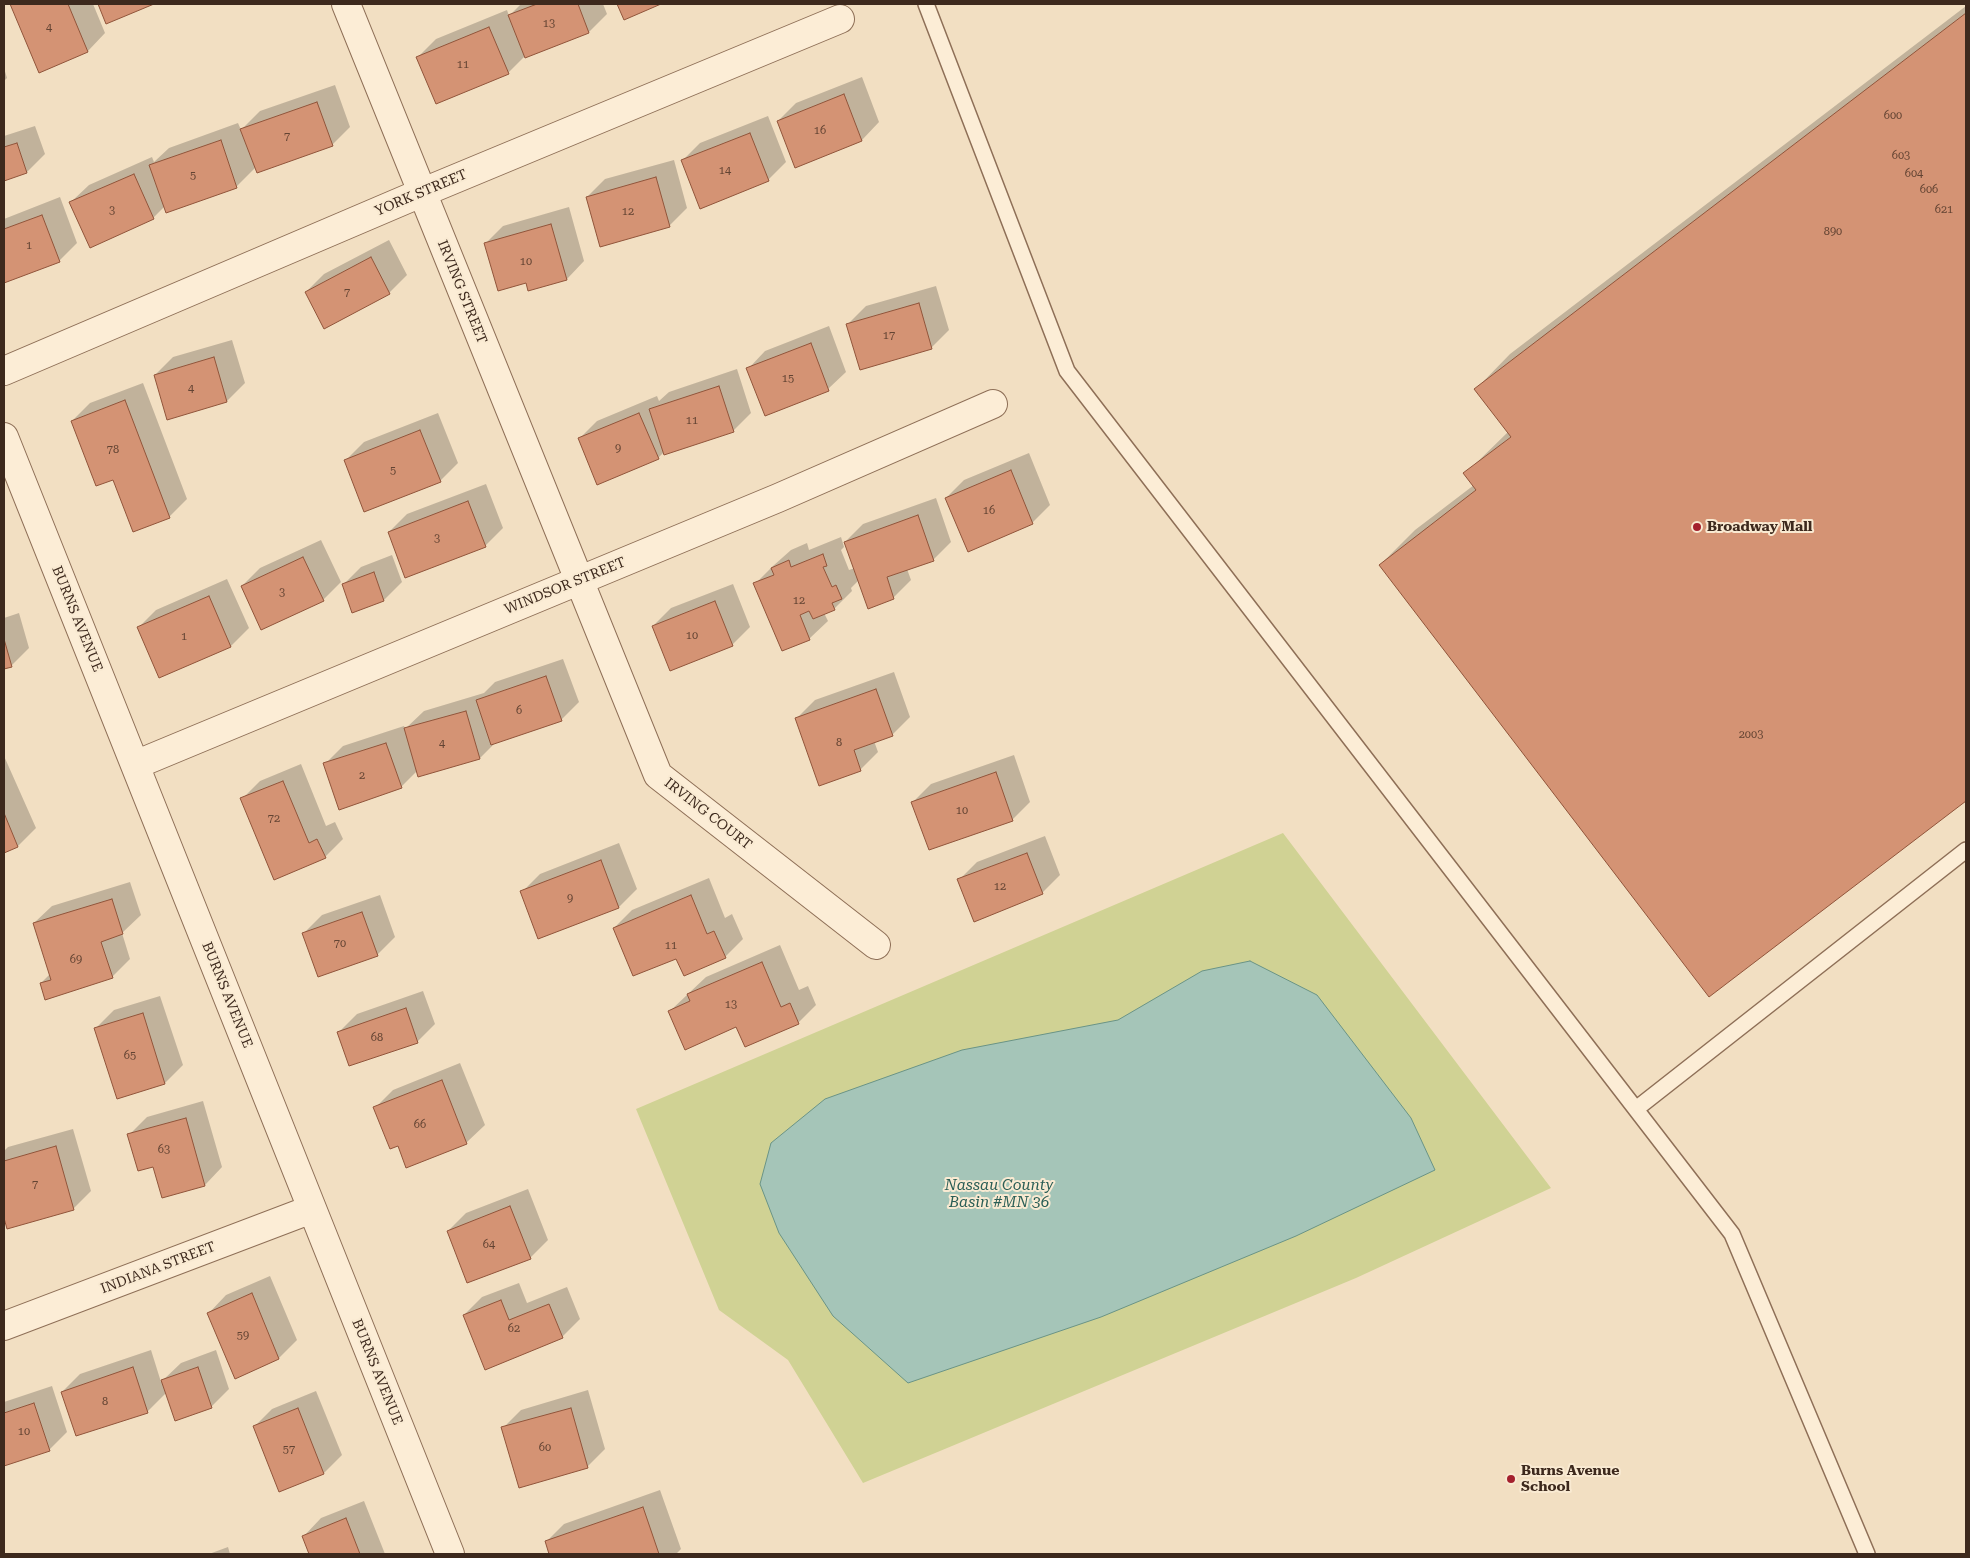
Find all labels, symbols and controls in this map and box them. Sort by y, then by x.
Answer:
house number: 13 [543,17,555,31]
house number: 4 [46,21,52,35]
house number: 11 [457,58,469,72]
house number: 600 [1884,109,1902,123]
house number: 16 [814,124,826,138]
house number: 7 [284,130,290,144]
house number: 603 [1892,149,1910,163]
house number: 14 [719,164,731,178]
street label: YORK STREET [372,166,470,220]
house number: 604 [1905,167,1923,181]
house number: 5 [190,169,196,183]
house number: 606 [1920,183,1938,197]
house number: 621 [1935,203,1953,217]
house number: 3 [109,204,115,218]
house number: 12 [622,205,634,219]
house number: 890 [1824,225,1842,239]
street label: IRVING STREET [434,238,490,346]
house number: 1 [26,239,32,253]
house number: 10 [520,255,532,269]
house number: 7 [344,286,350,300]
house number: 17 [883,329,895,343]
house number: 15 [782,372,794,386]
house number: 4 [188,382,194,396]
house number: 11 [686,414,698,428]
house number: 9 [615,442,621,456]
house number: 78 [107,443,119,457]
house number: 5 [390,464,396,478]
house number: 16 [983,504,995,518]
place label: Broadway Mall [1707,519,1812,535]
marker: Broadway Mall [1691,521,1703,533]
house number: 3 [434,532,440,546]
street label: WINDSOR STREET [502,554,628,618]
street label: BURNS AVENUE [48,564,106,674]
house number: 3 [279,586,285,600]
house number: 12 [793,594,805,608]
house number: 10 [686,629,698,643]
house number: 1 [181,630,187,644]
house number: 6 [516,704,522,718]
house number: 2003 [1739,728,1763,742]
house number: 8 [836,736,842,750]
house number: 4 [439,737,445,751]
house number: 2 [359,769,365,783]
street label: IRVING COURT [661,775,755,853]
house number: 10 [956,804,968,818]
house number: 72 [268,812,280,826]
house number: 12 [994,880,1006,894]
house number: 9 [567,892,573,906]
house number: 70 [334,937,346,951]
house number: 11 [665,939,677,953]
street label: BURNS AVENUE [198,940,256,1050]
house number: 69 [70,953,82,967]
house number: 13 [725,998,737,1012]
house number: 68 [371,1031,383,1045]
house number: 65 [124,1049,136,1063]
house number: 66 [414,1118,426,1132]
house number: 63 [158,1143,170,1157]
water label: Nassau County Basin #MN 36 [945,1177,1053,1212]
house number: 7 [32,1178,38,1192]
street label: INDIANA STREET [98,1238,218,1298]
house number: 64 [483,1238,495,1252]
street label: BURNS AVENUE [348,1317,406,1427]
house number: 62 [508,1322,520,1336]
house number: 59 [237,1329,249,1343]
house number: 8 [102,1395,108,1409]
house number: 10 [18,1425,30,1439]
house number: 60 [539,1441,551,1455]
house number: 57 [283,1443,295,1457]
place label: Burns Avenue School [1521,1463,1619,1495]
marker: Burns Avenue School [1505,1473,1517,1485]

